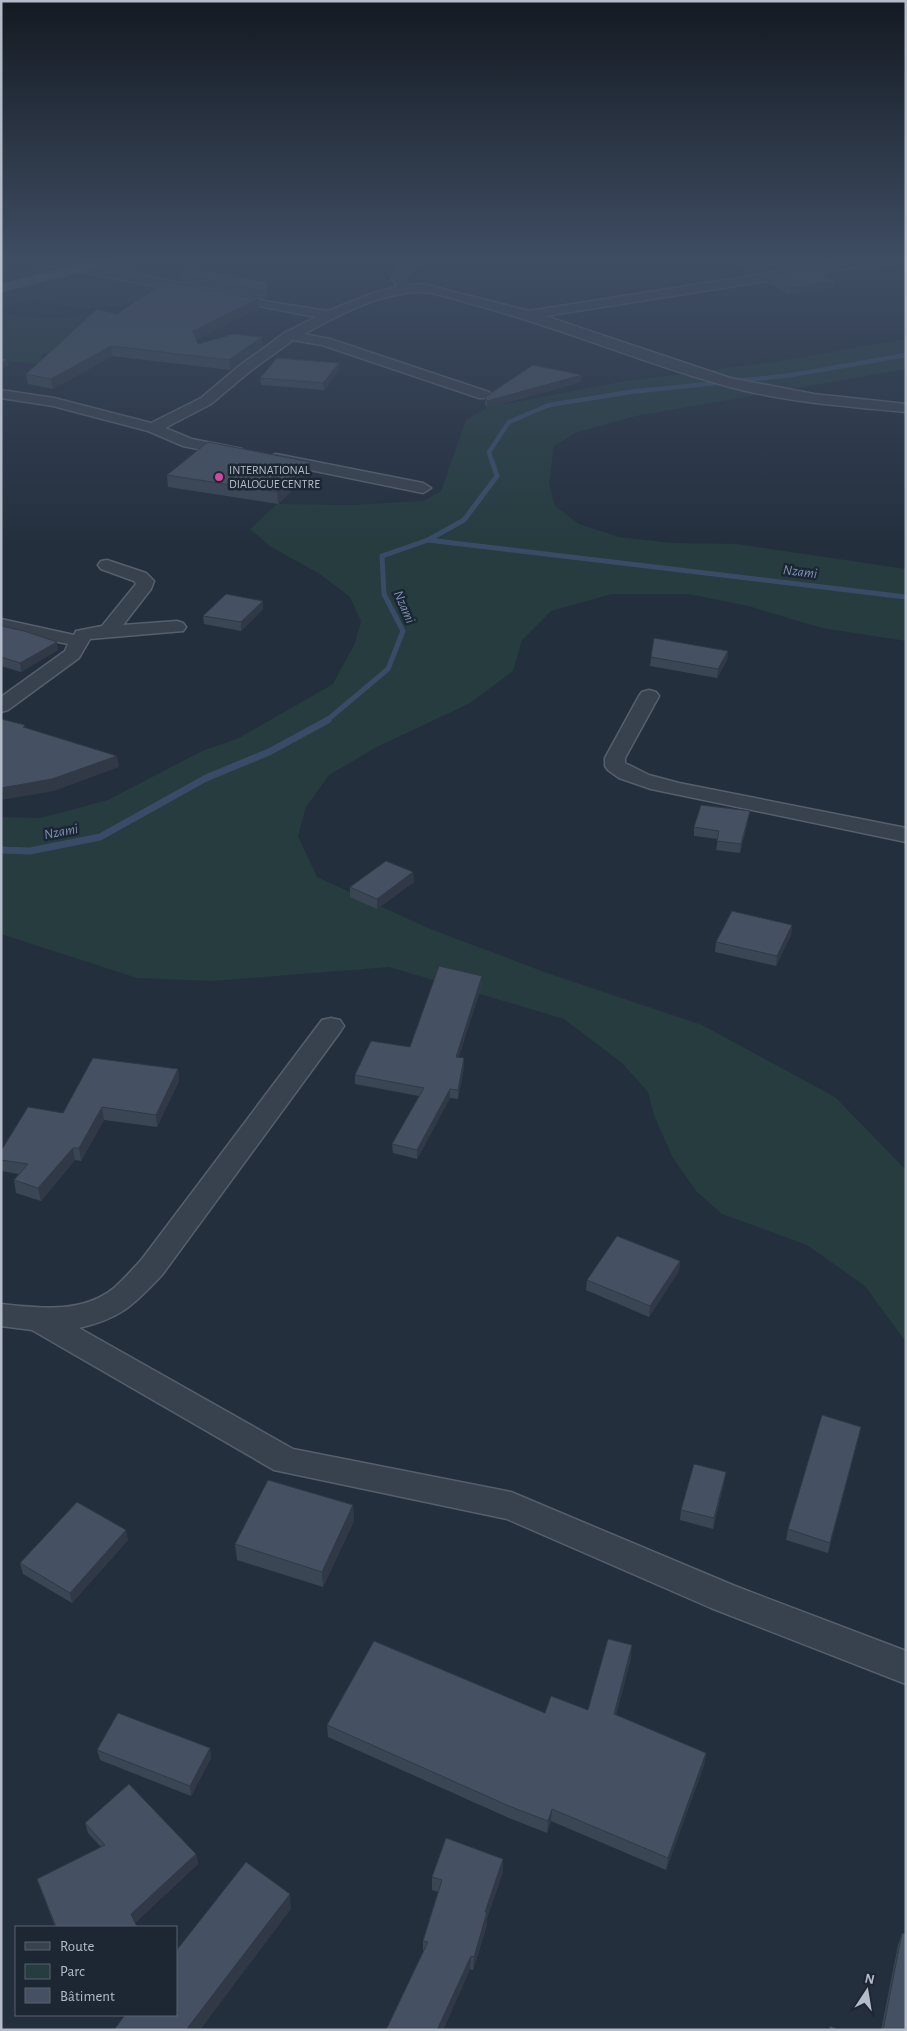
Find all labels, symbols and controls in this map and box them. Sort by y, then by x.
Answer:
place label: INTERNATIONAL DIALOGUE CENTRE [229,464,320,490]
marker: INTERNATIONAL DIALOGUE CENTRE [213,471,225,483]
water label: Nzami [782,563,818,581]
water label: Nzami [391,589,417,625]
water label: Nzami [43,822,79,842]
legend [15,1926,178,2016]
text: Route [60,1939,94,1954]
text: Parc [60,1964,85,1979]
north arrow [842,1966,892,2016]
text: N [863,1971,876,1987]
text: Bâtiment [60,1989,115,2004]

